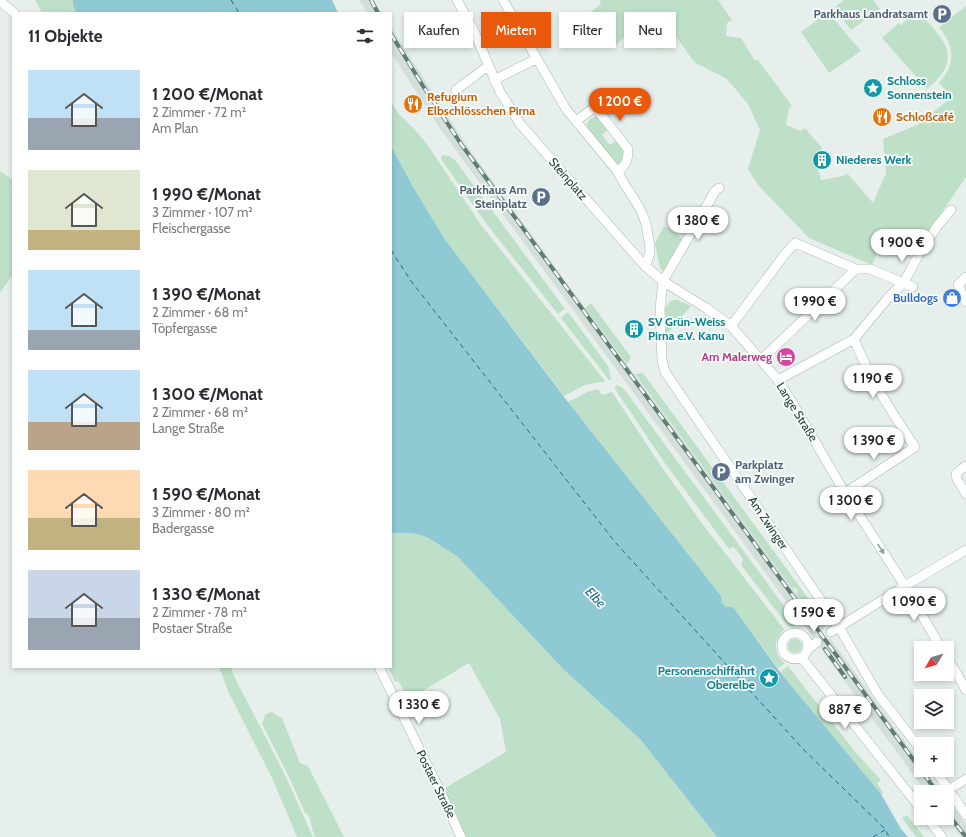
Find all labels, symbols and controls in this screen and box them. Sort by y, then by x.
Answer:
parking icon: Parkhaus Landratsamt [931,3,953,25]
place label: Parkhaus Landratsamt [813,6,928,21]
chip: Kaufen [404,12,473,48]
chip: Mieten [481,12,551,48]
chip: Filter [559,12,616,48]
chip: Neu [624,12,676,48]
icon: filters [354,25,376,47]
text: 11 Objekte [28,26,103,46]
place label: Schloss Sonnenstein [887,73,952,102]
place icon: Schloss Sonnenstein [862,77,884,99]
text: 1 200 €/Monat [152,84,263,104]
icon: home [60,86,108,134]
pin: 1 200 € [583,88,657,122]
place label: Refugium Elbschlösschen Pirna [427,89,535,118]
restaurant icon: Refugium Elbschlösschen Pirna [402,93,424,115]
text: 1 200 € [598,93,642,109]
text: 2 Zimmer · 72 m² [152,104,246,120]
restaurant icon: Schloßcafé [871,106,893,128]
place label: Schloßcafé [896,109,954,124]
text: Am Plan [152,120,198,136]
building icon: Niederes Werk [811,149,833,171]
place label: Niederes Werk [836,152,912,167]
street label: Steinplatz [546,154,591,203]
place label: Parkhaus Am Steinplatz [459,182,527,211]
text: 1 990 €/Monat [152,184,261,204]
icon: home [60,186,108,234]
parking icon: Parkhaus Am Steinplatz [530,186,552,208]
text: 3 Zimmer · 107 m² [152,204,253,220]
pin: 1 380 € [661,207,735,241]
text: 1 380 € [676,212,720,228]
text: Fleischergasse [152,220,230,236]
pin: 1 900 € [865,229,939,263]
text: 1 900 € [880,234,924,250]
text: 1 390 €/Monat [152,284,261,304]
icon: home [60,286,108,334]
shop icon: Bulldogs [941,287,963,309]
pin: 1 990 € [778,288,852,322]
place label: Bulldogs [893,290,938,305]
text: 1 990 € [794,293,836,309]
text: 2 Zimmer · 68 m² [152,304,248,320]
place label: SV Grün-Weiss Pirna e.V. Kanu [648,314,725,343]
building icon: SV Grün-Weiss Pirna e.V. Kanu [623,318,645,340]
text: Töpfergasse [152,320,217,336]
hotel icon: Am Malerweg [775,346,797,368]
place label: Am Malerweg [701,349,772,364]
pin: 1 190 € [836,365,910,399]
text: 1 190 € [853,370,893,386]
street label: Lange Straße [773,379,821,444]
text: 1 300 €/Monat [152,384,263,404]
icon: home [60,386,108,434]
text: 2 Zimmer · 68 m² [152,404,248,420]
text: Lange Straße [152,420,224,436]
pin: 1 390 € [837,427,911,461]
text: 1 390 € [853,432,895,448]
place label: Parkplatz am Zwinger [735,457,795,486]
parking icon: Parkplatz am Zwinger [710,461,732,483]
text: 1 590 €/Monat [152,484,260,504]
icon: home [60,486,108,534]
pin: 1 300 € [814,487,888,521]
text: 1 300 € [829,492,873,508]
street label: Am Zwinger [745,493,792,552]
text: 3 Zimmer · 80 m² [152,504,250,520]
text: Badergasse [152,520,214,536]
one-way arrow [877,544,885,554]
water label: Elbe [582,583,610,611]
text: 1 330 €/Monat [152,584,260,604]
icon: home [60,586,108,634]
pin: 1 090 € [877,588,951,622]
text: 1 090 € [892,593,936,609]
pin: 1 590 € [777,599,851,633]
text: 2 Zimmer · 78 m² [152,604,247,620]
text: 1 590 € [793,604,835,620]
text: Postaer Straße [152,620,232,636]
north arrow [914,641,954,681]
map controls [914,641,954,825]
place label: Personenschiffahrt Oberelbe [658,663,755,692]
place icon: Personenschiffahrt Oberelbe [758,667,780,689]
button: layers [914,689,954,729]
pin: 1 330 € [382,691,456,725]
text: 1 330 € [398,696,440,712]
pin: 887 € [817,696,873,730]
text: 887 € [828,701,862,717]
button: + [914,737,954,777]
street label: Postaer Straße [413,747,459,820]
button: − [914,785,954,825]

